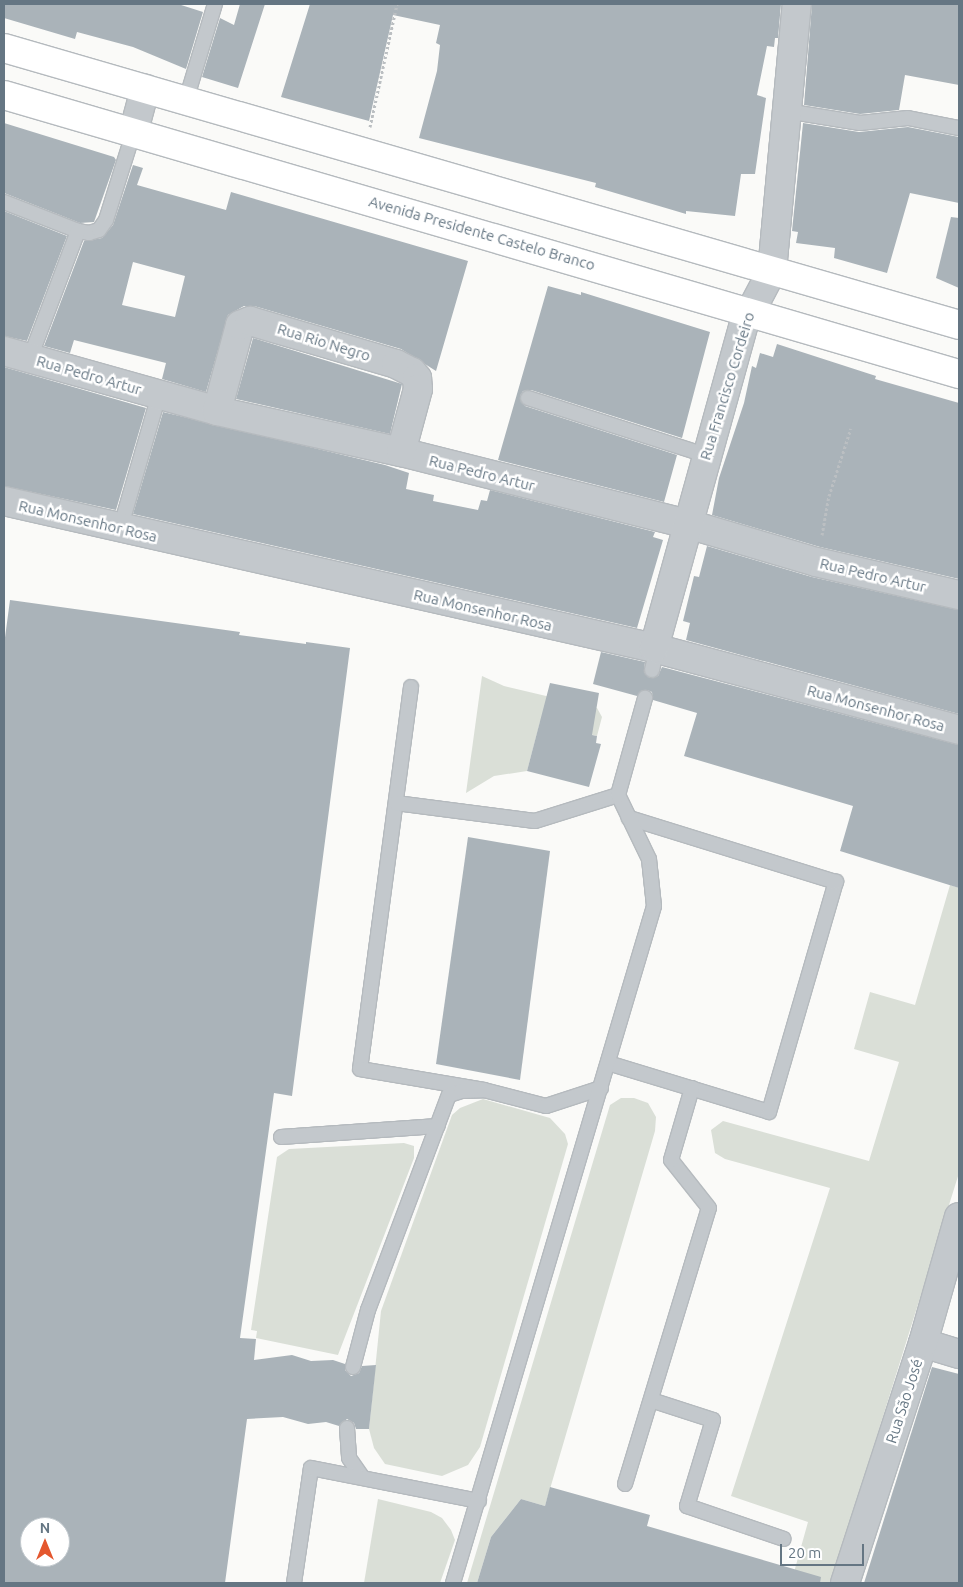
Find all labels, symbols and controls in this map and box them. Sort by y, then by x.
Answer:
street label: Avenida Presidente Castelo Branco [367,192,597,274]
street label: Rua Francisco Cordeiro [696,310,758,462]
street label: Rua Rio Negro [275,319,373,365]
street label: Rua Pedro Artur [34,351,144,399]
street label: Rua Pedro Artur [427,451,537,495]
street label: Rua Monsenhor Rosa [17,496,159,546]
street label: Rua Pedro Artur [818,554,928,596]
street label: Rua Monsenhor Rosa [412,585,554,635]
street label: Rua Monsenhor Rosa [805,681,947,735]
street label: Rua São José [882,1356,926,1446]
north arrow [20,1517,70,1567]
text: N [40,1520,50,1536]
scale bar [783,1534,867,1566]
text: 20 m [788,1544,821,1561]

